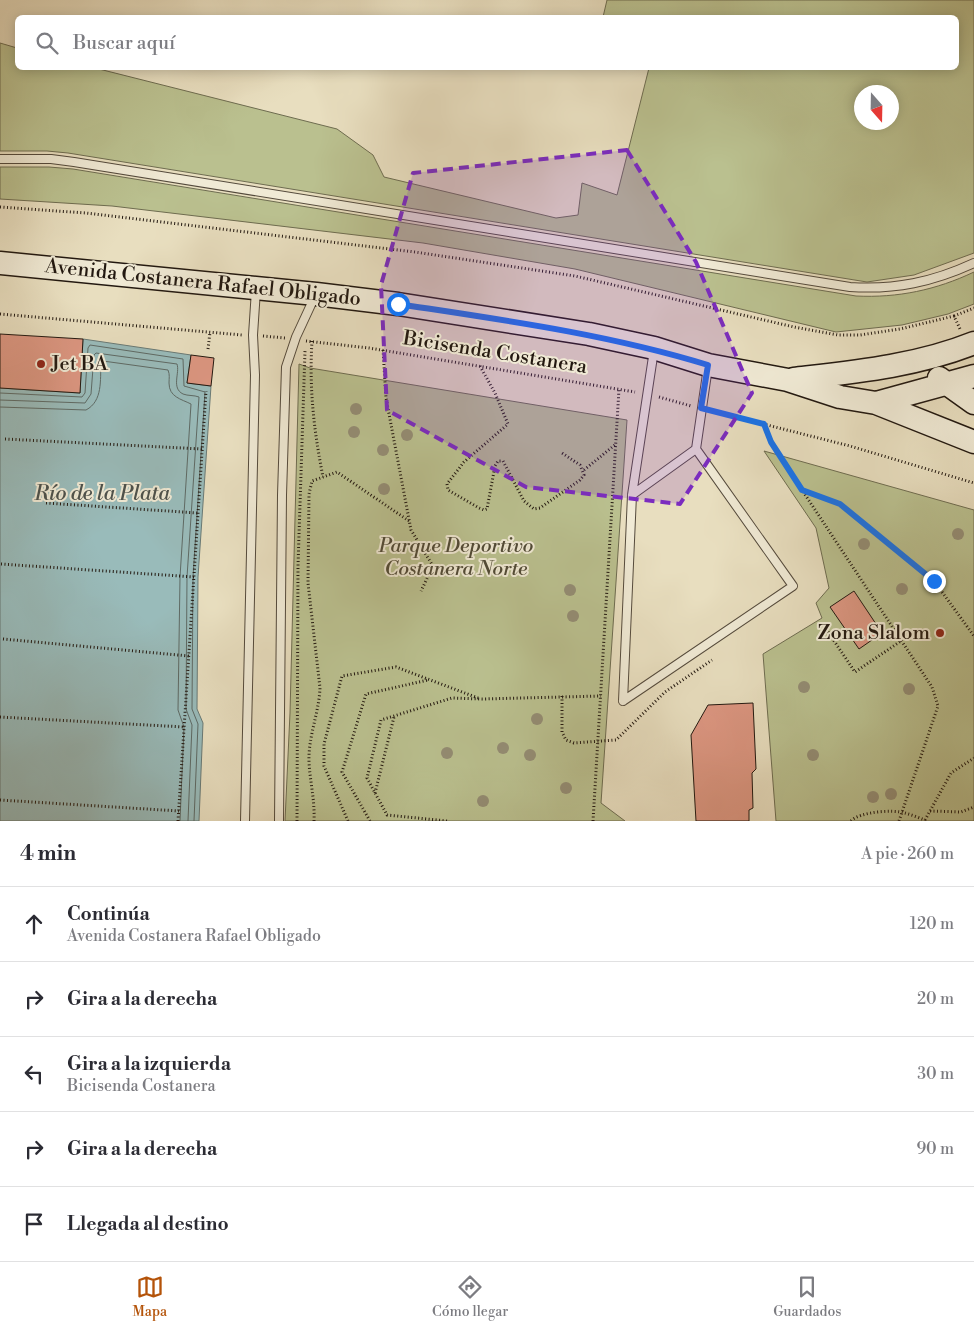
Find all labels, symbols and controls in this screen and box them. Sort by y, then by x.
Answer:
search box [15,15,959,70]
icon: search [33,29,61,57]
text: Buscar aquí [73,31,175,55]
north arrow [854,85,899,130]
street label: Avenida Costanera Rafael Obligado [43,254,362,312]
route start [387,293,410,316]
street label: Bicisenda Costanera [400,326,590,380]
place label: Jet BA [50,352,109,377]
marker: Jet BA [35,358,47,370]
water label: Río de la Plata [33,481,170,507]
park label: Parque Deportivo Costanera Norte [378,534,533,582]
route end [923,570,946,593]
place label: Zona Slalom [817,621,930,646]
marker: Zona Slalom [934,627,946,639]
text: 4 min [20,841,76,867]
text: A pie · 260 m [861,844,954,864]
text: Continúa [67,902,150,926]
icon: ahead [20,910,48,938]
text: 120 m [910,914,954,934]
text: Avenida Costanera Rafael Obligado [67,926,321,946]
icon: right [20,985,48,1013]
text: Gira a la derecha [67,987,217,1011]
text: 20 m [917,989,954,1009]
text: Gira a la izquierda [67,1052,231,1076]
icon: left [20,1060,48,1088]
text: 30 m [917,1064,954,1084]
text: Bicisenda Costanera [67,1076,216,1096]
icon: right [20,1135,48,1163]
text: Gira a la derecha [67,1137,217,1161]
text: 90 m [916,1139,954,1159]
icon: arrive [20,1210,48,1238]
text: Llegada al destino [67,1212,229,1236]
tab: Mapa [132,1273,167,1321]
tab: Cómo llegar [432,1273,508,1321]
tab: Guardados [773,1273,842,1321]

